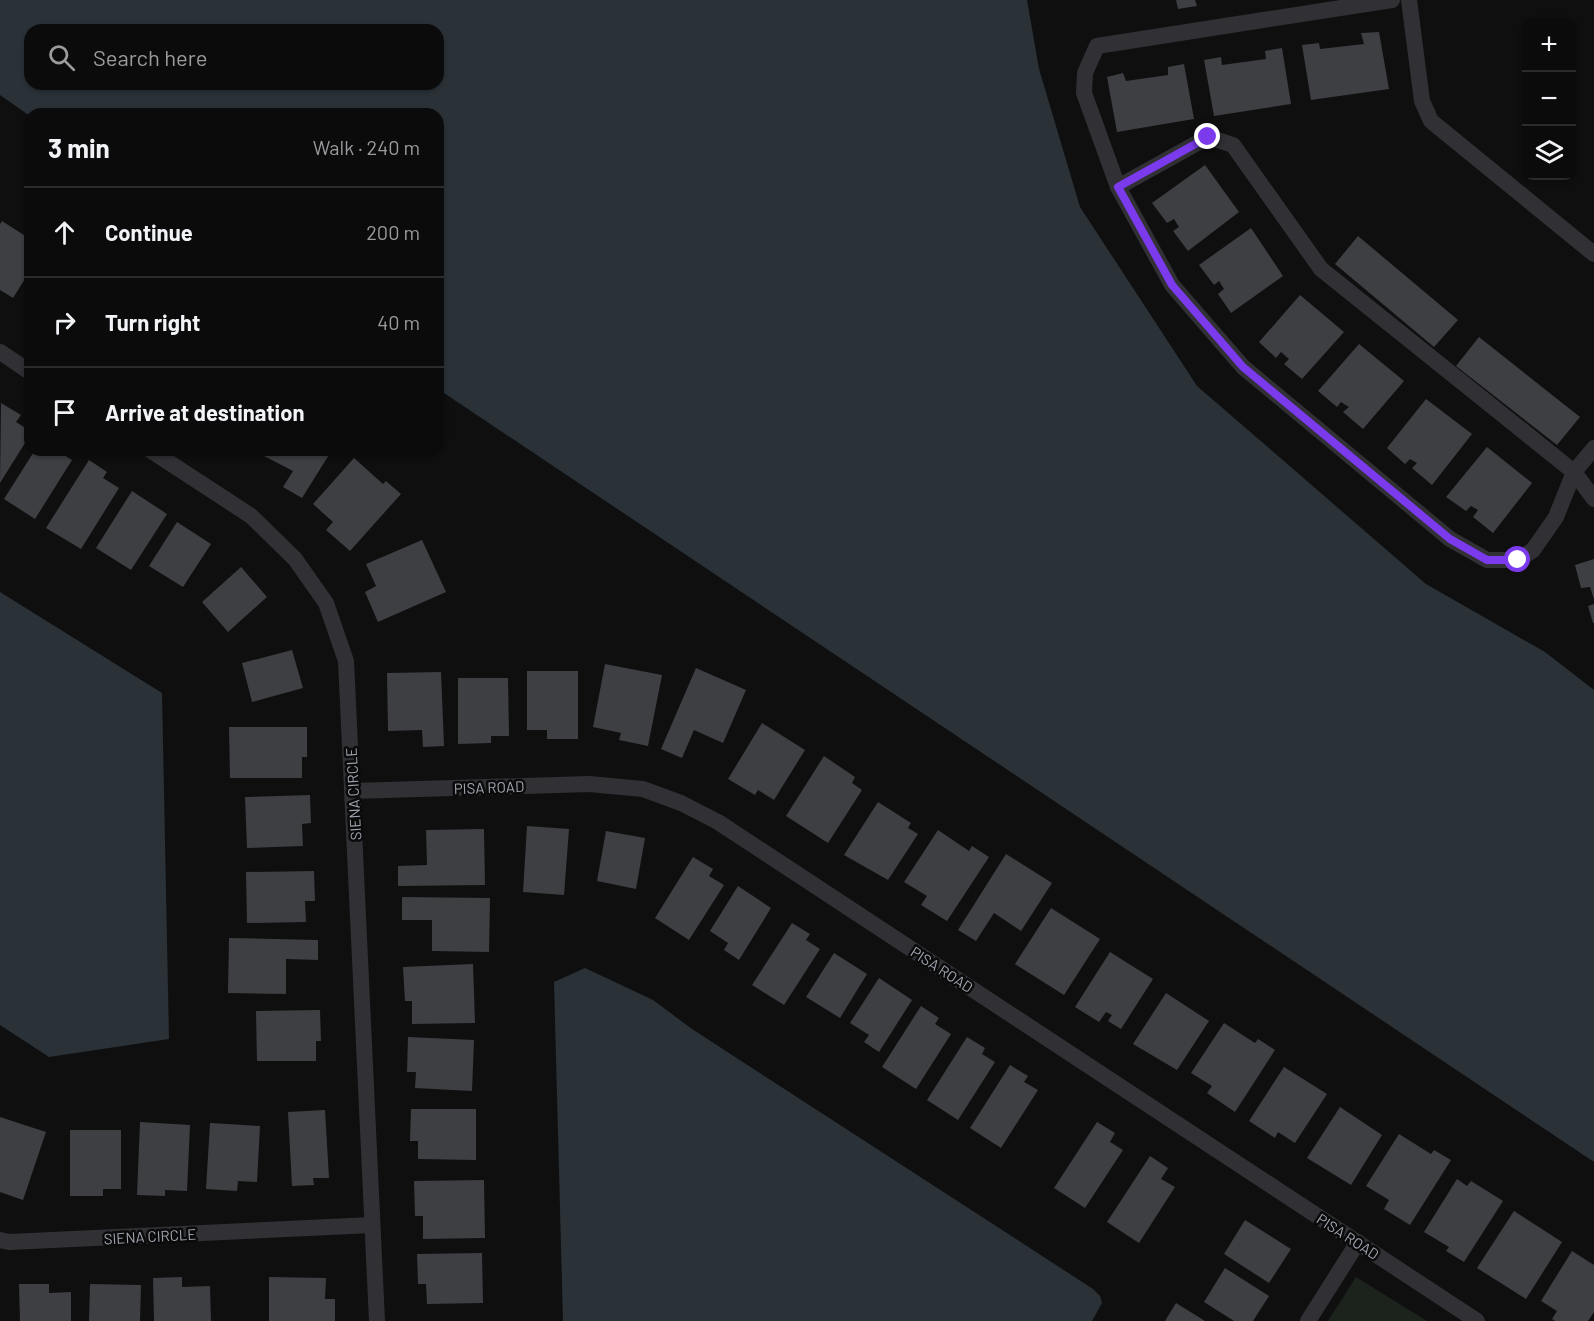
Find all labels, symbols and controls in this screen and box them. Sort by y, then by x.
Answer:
map controls [1522,18,1576,180]
button: + [1522,18,1576,72]
search box [24,24,444,90]
icon: search [45,41,78,74]
text: Search here [93,44,207,70]
button: − [1522,72,1576,126]
route end [1194,123,1220,149]
button: layers [1522,126,1576,180]
text: 3 min [48,132,110,163]
text: Walk · 240 m [313,135,420,159]
icon: ahead [48,216,81,249]
text: Continue [105,219,193,245]
text: 200 m [366,220,420,244]
icon: right [48,306,81,339]
text: Turn right [105,309,200,335]
text: 40 m [377,310,420,334]
icon: arrive [48,396,81,429]
text: Arrive at destination [105,399,304,425]
route start [1504,546,1530,572]
street label: SIENA CIRCLE [342,747,364,841]
street label: PISA ROAD [453,777,525,797]
street label: PISA ROAD [908,942,976,996]
street label: PISA ROAD [1314,1209,1382,1263]
street label: SIENA CIRCLE [103,1225,197,1247]

